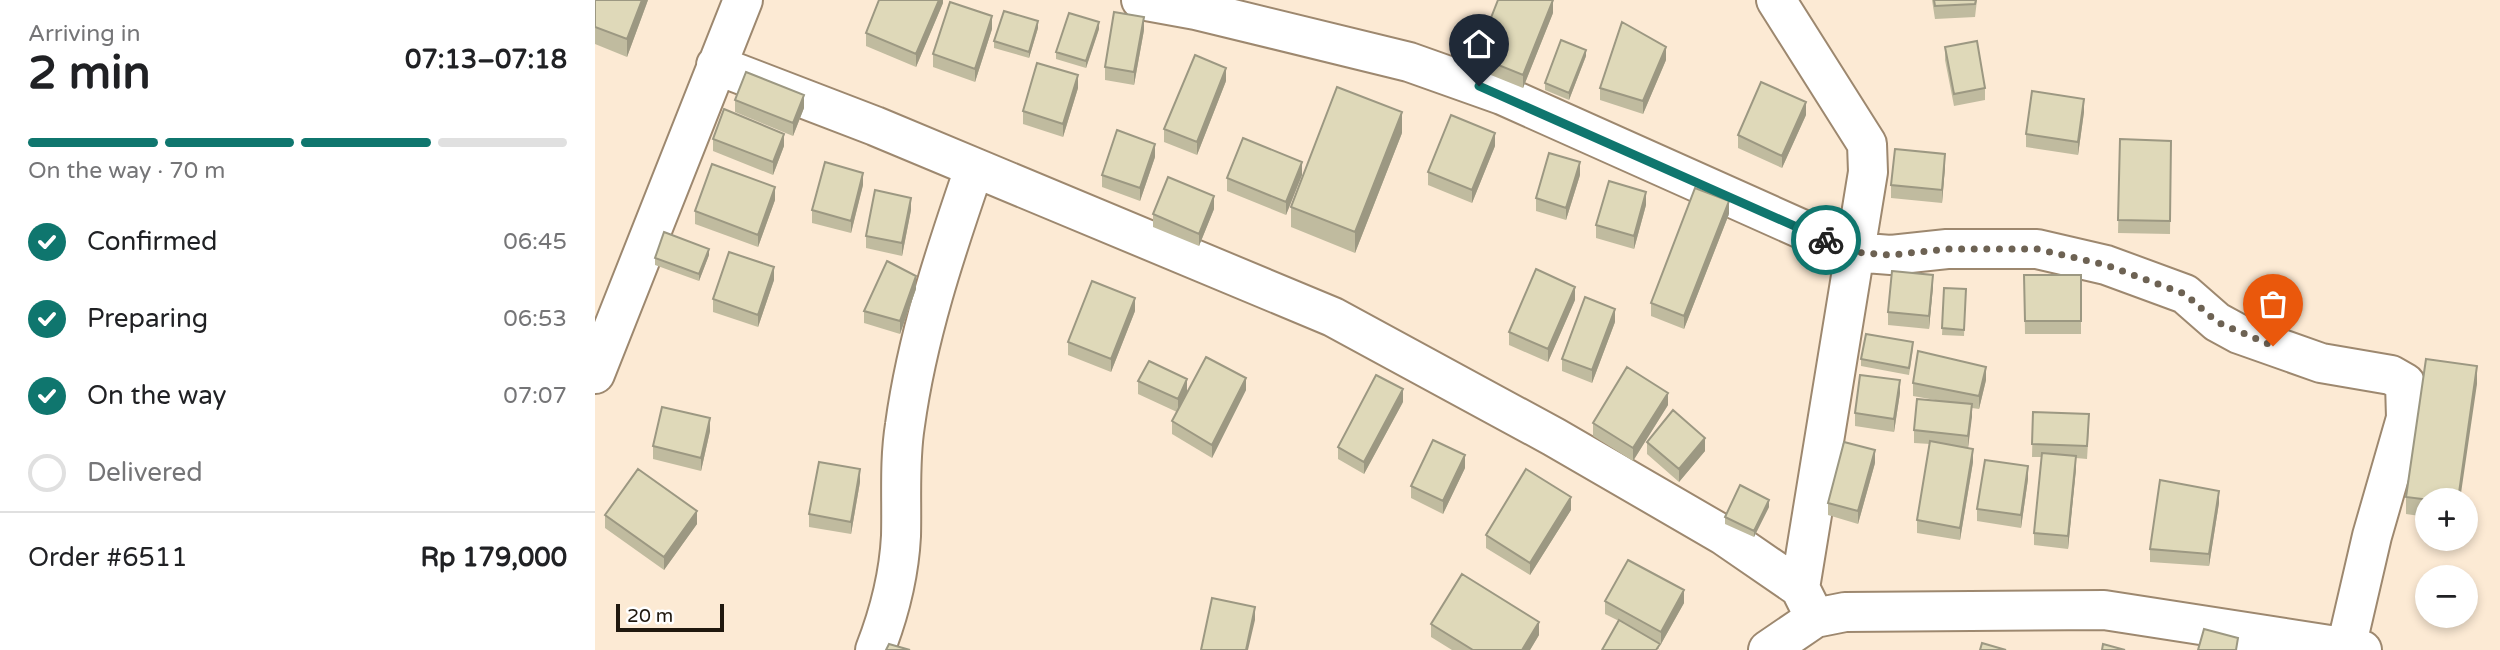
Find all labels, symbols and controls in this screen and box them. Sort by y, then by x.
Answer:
pin [1449,14,1509,86]
text: Arriving in [28,20,141,48]
icon: home [1460,25,1498,63]
text: 07:13–07:18 [405,44,567,75]
text: 2 min [28,46,151,101]
text: On the way · 70 m [28,157,225,185]
courier [1791,205,1861,275]
icon: bike [1807,221,1845,259]
icon: check [28,223,66,261]
text: Confirmed [87,226,217,257]
text: 06:45 [503,228,567,256]
pin [2243,274,2303,346]
icon: bag [2254,285,2292,323]
icon: check [28,300,66,338]
text: Preparing [87,303,208,334]
text: 06:53 [503,305,567,333]
icon: check [28,377,66,415]
text: On the way [87,380,227,411]
text: 07:07 [503,382,567,410]
text: Delivered [87,457,203,488]
map controls [2415,488,2478,628]
button: + [2415,488,2478,551]
text: Order #6511 [28,542,188,573]
text: Rp 179,000 [421,542,567,573]
button: − [2415,565,2478,628]
scale bar [616,601,725,633]
text: 20 m [627,605,673,627]

